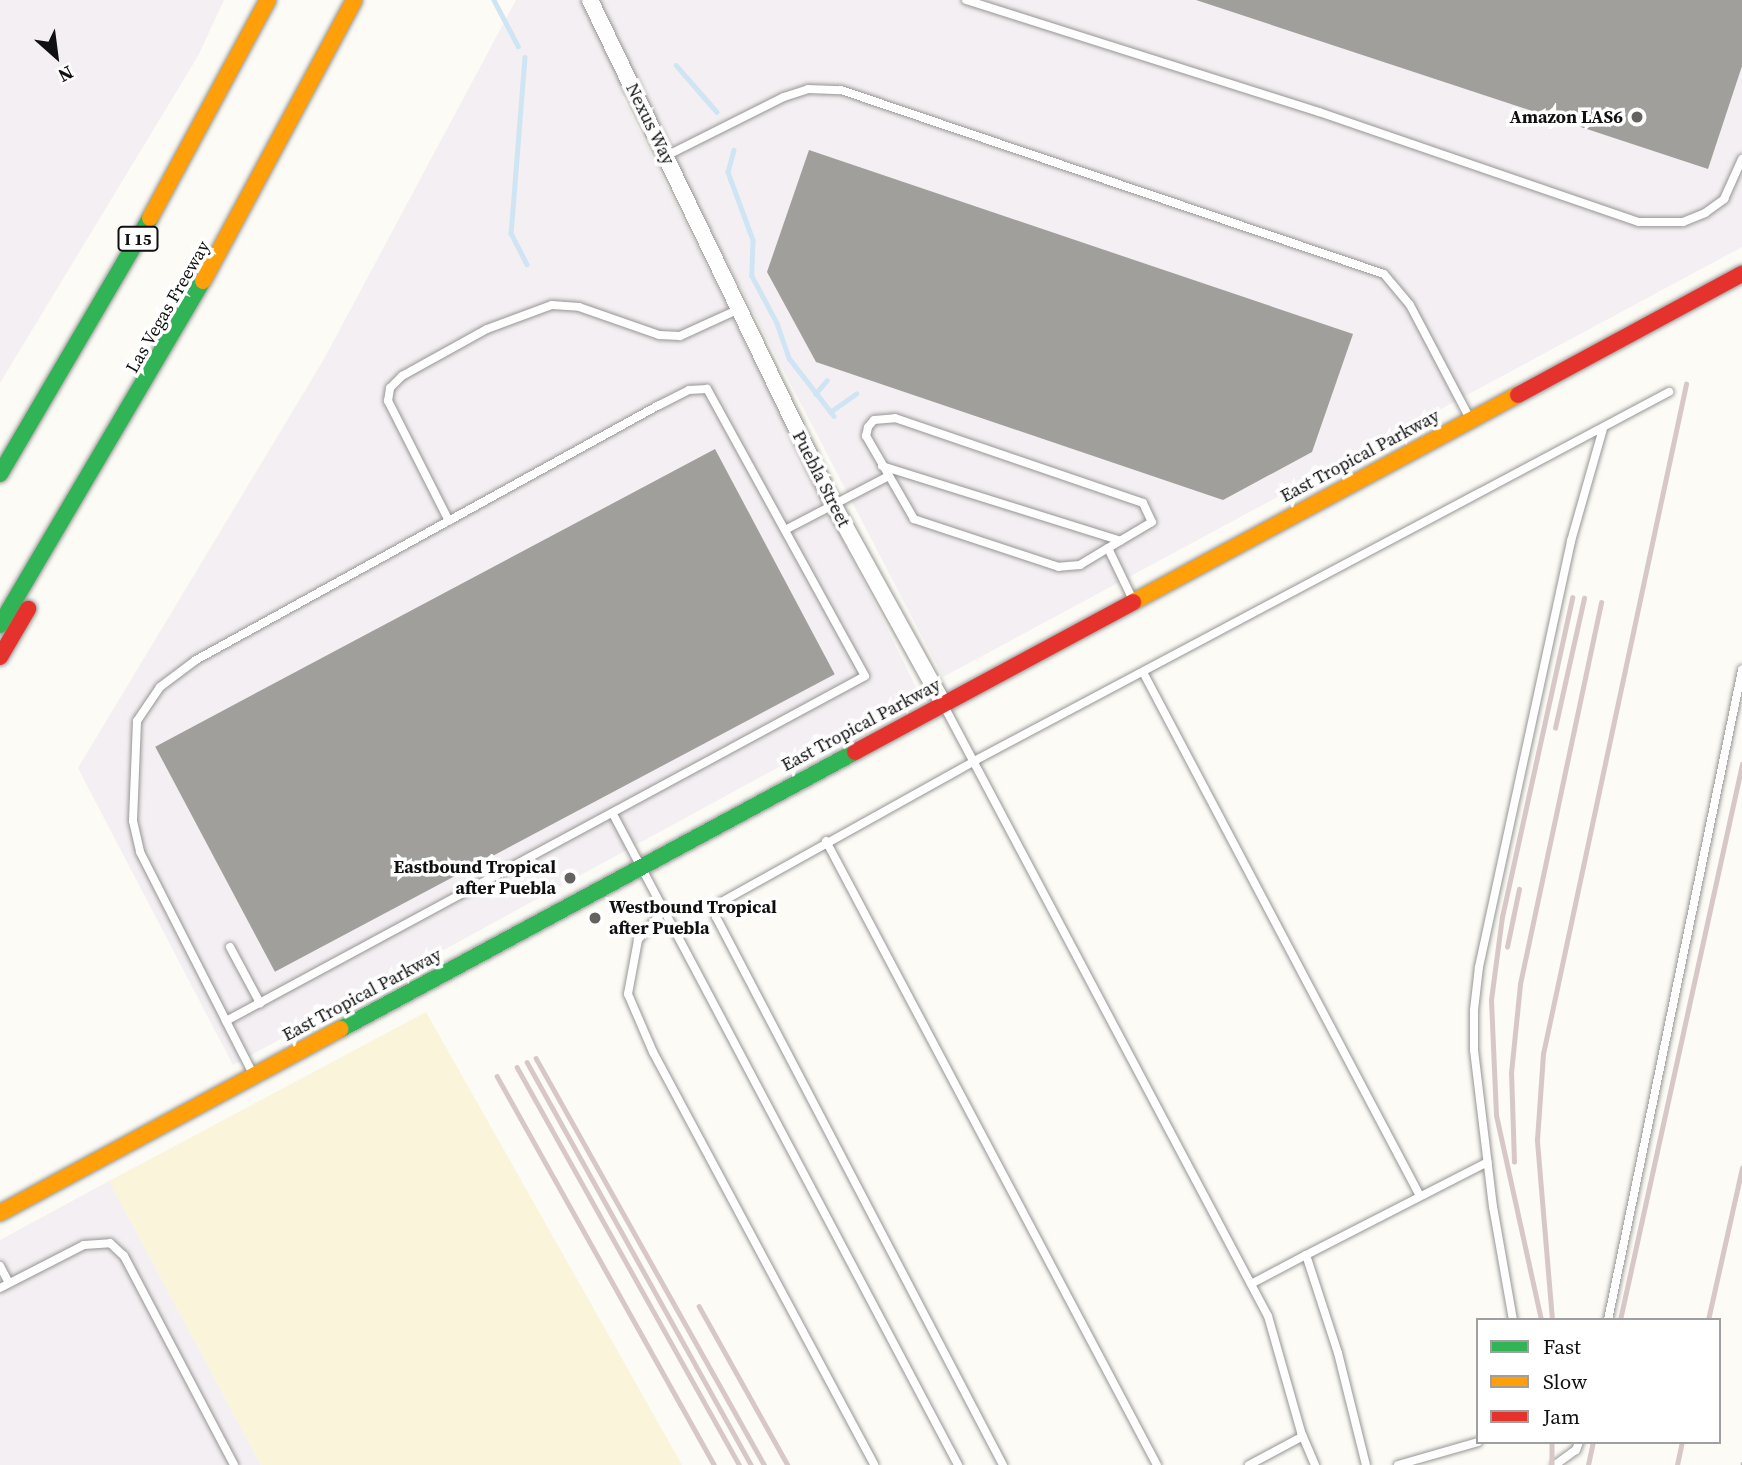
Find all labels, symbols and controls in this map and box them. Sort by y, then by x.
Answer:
north arrow [21,21,91,91]
text: N [54,60,78,89]
street label: Nexus Way [621,80,679,168]
place label: Amazon LAS6 [1510,106,1623,128]
marker: Amazon LAS6 [1629,109,1645,125]
road number: I 15 [117,227,159,252]
street label: Las Vegas Freeway [121,237,215,377]
street label: East Tropical Parkway [1277,405,1443,507]
street label: Puebla Street [787,427,855,531]
street label: East Tropical Parkway [778,674,944,776]
place label: Eastbound Tropical after Puebla [393,857,556,900]
marker: Eastbound Tropical after Puebla [562,870,578,886]
place label: Westbound Tropical after Puebla [609,897,777,940]
marker: Westbound Tropical after Puebla [587,910,603,926]
street label: East Tropical Parkway [279,944,445,1046]
legend [1476,1318,1721,1444]
text: Fast [1543,1332,1581,1361]
text: Slow [1543,1367,1587,1396]
text: Jam [1543,1402,1580,1431]

